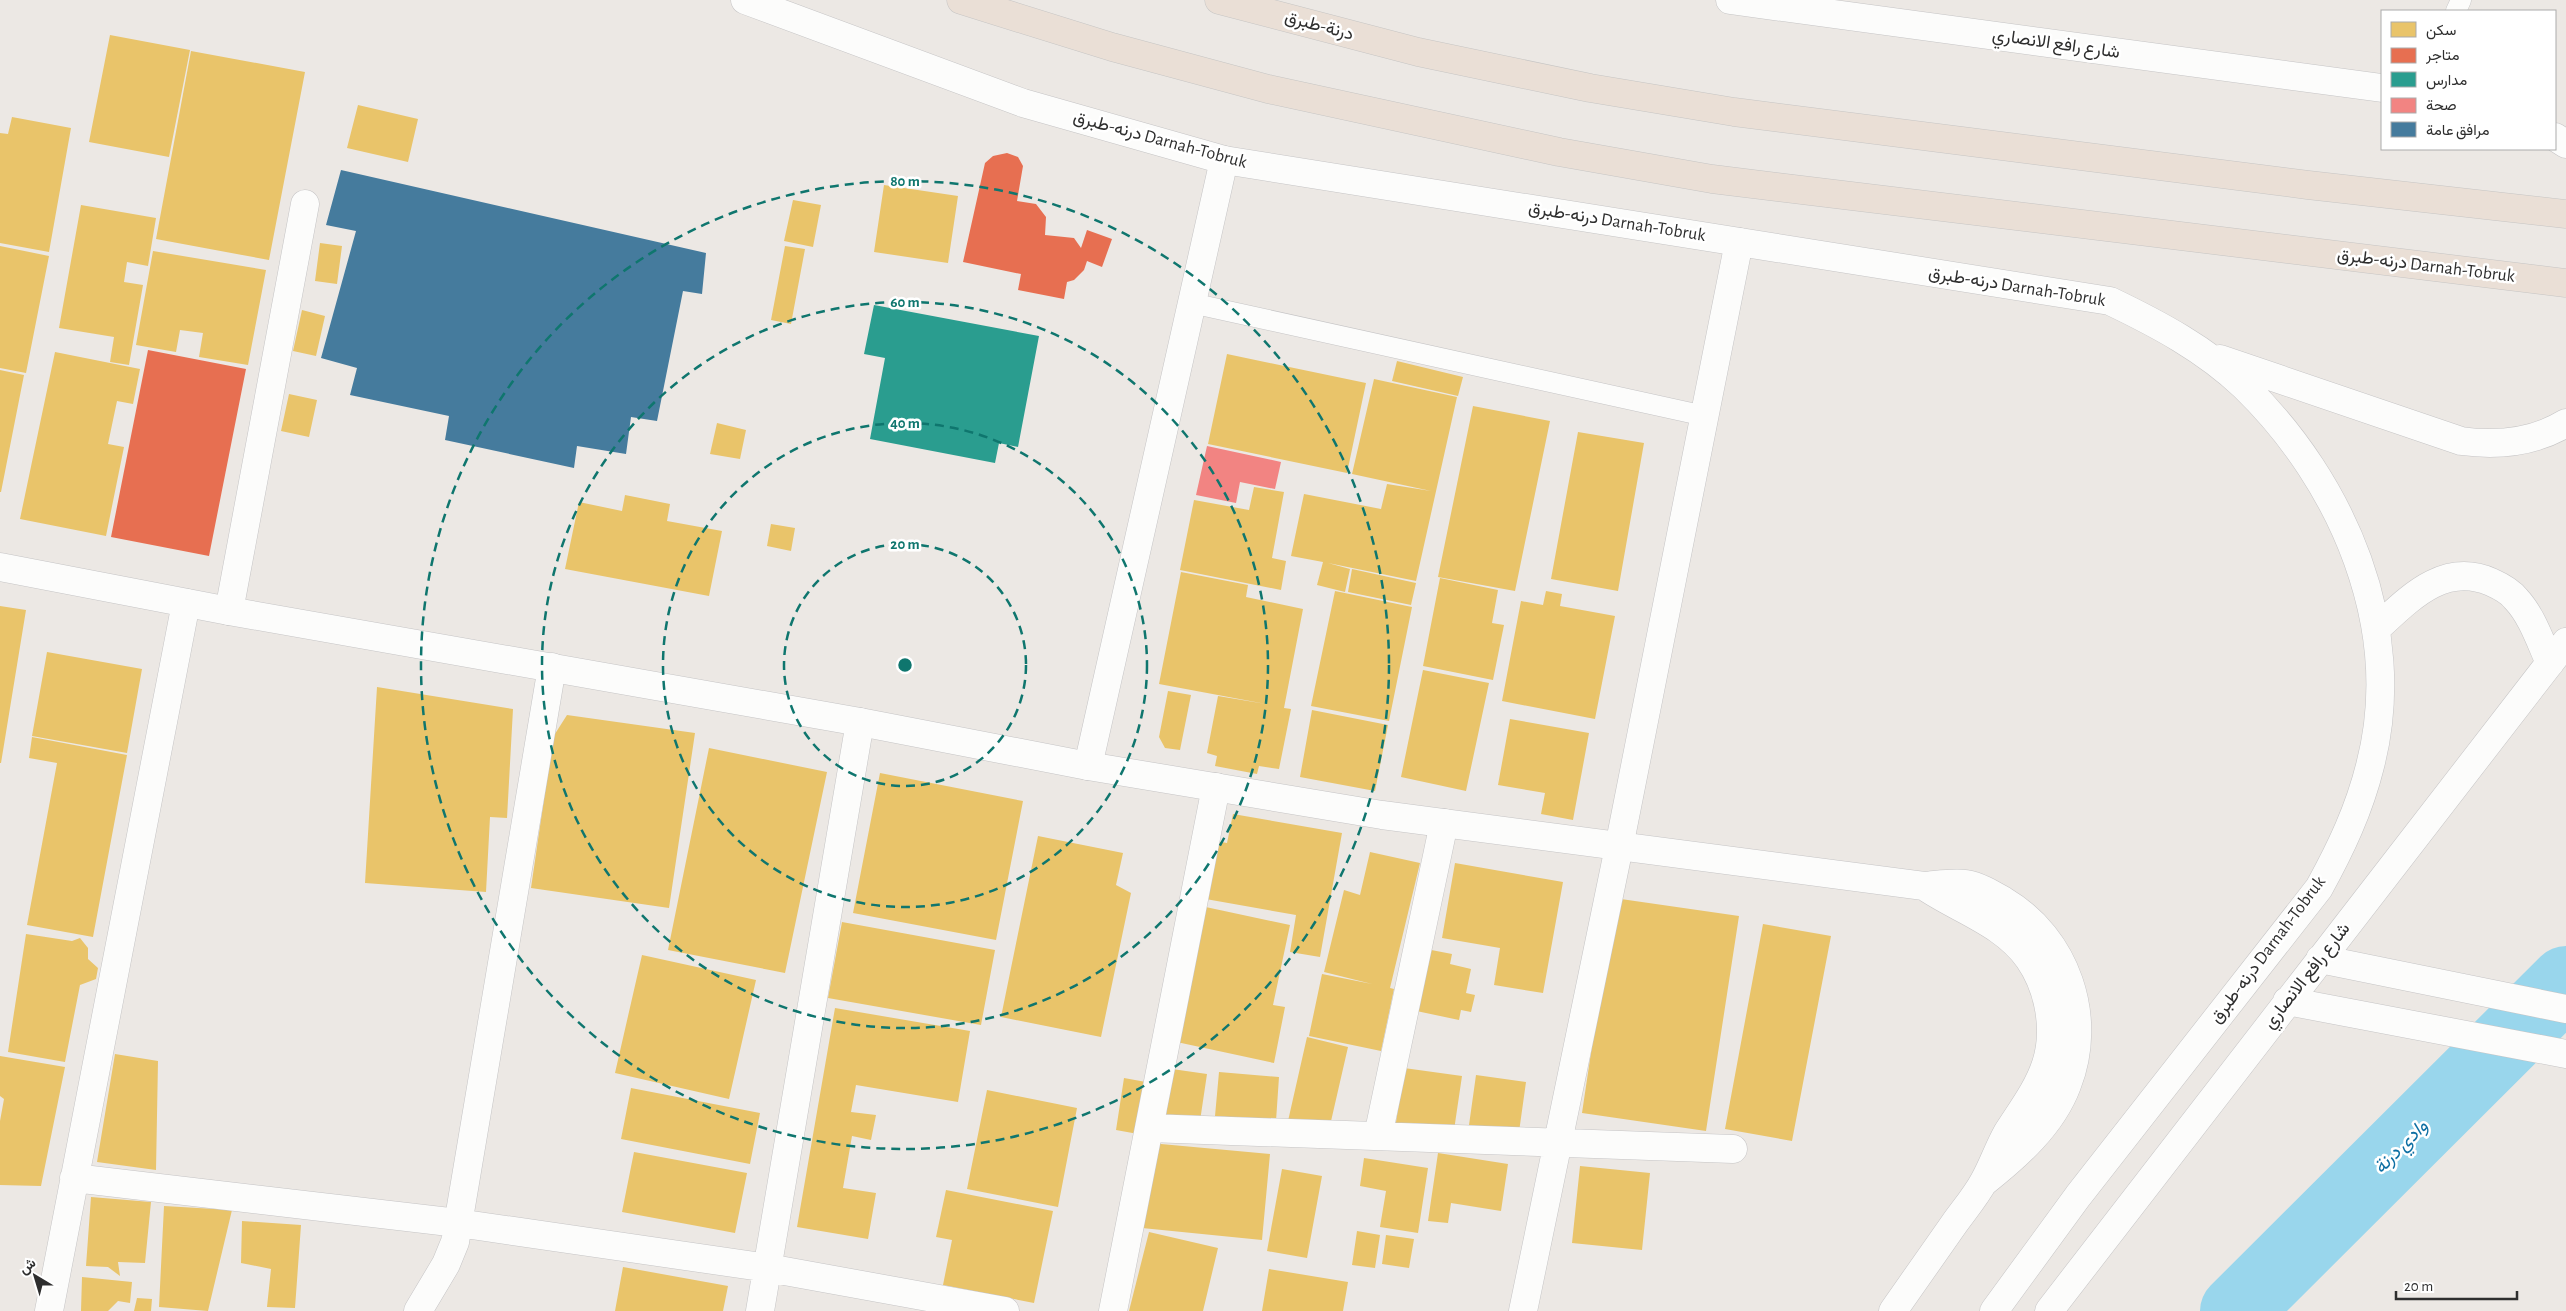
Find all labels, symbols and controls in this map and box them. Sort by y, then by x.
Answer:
street label: درنة-طبرق [1282,8,1355,45]
legend [2381,10,2556,150]
text: سكن [2426,23,2456,40]
street label: شارع رافع الانصاري [1990,26,2121,67]
text: متاجر [2425,48,2460,64]
text: مدارس [2426,73,2467,90]
text: صحة [2426,98,2457,113]
street label: درنه-طبرق Darnah-Tobruk [1071,108,1249,173]
text: مرافق عامة [2426,123,2489,140]
text: 80 m [890,174,920,189]
street label: درنه-طبرق Darnah-Tobruk [1527,199,1708,246]
street label: درنه-طبرق Darnah-Tobruk [2336,246,2517,287]
street label: درنه-طبرق Darnah-Tobruk [1927,264,2108,311]
text: 60 m [890,295,920,310]
text: 40 m [890,416,920,431]
text: 20 m [890,537,920,552]
centre of rings [896,656,914,674]
street label: درنه-طبرق Darnah-Tobruk [2207,873,2330,1027]
street label: شارع رافع الانصاري [2260,920,2358,1035]
water label: وادي درنة [2370,1116,2436,1181]
north arrow [10,1251,60,1301]
text: ش [17,1256,39,1278]
scale bar [2396,1268,2517,1300]
text: 20 m [2404,1279,2433,1294]

